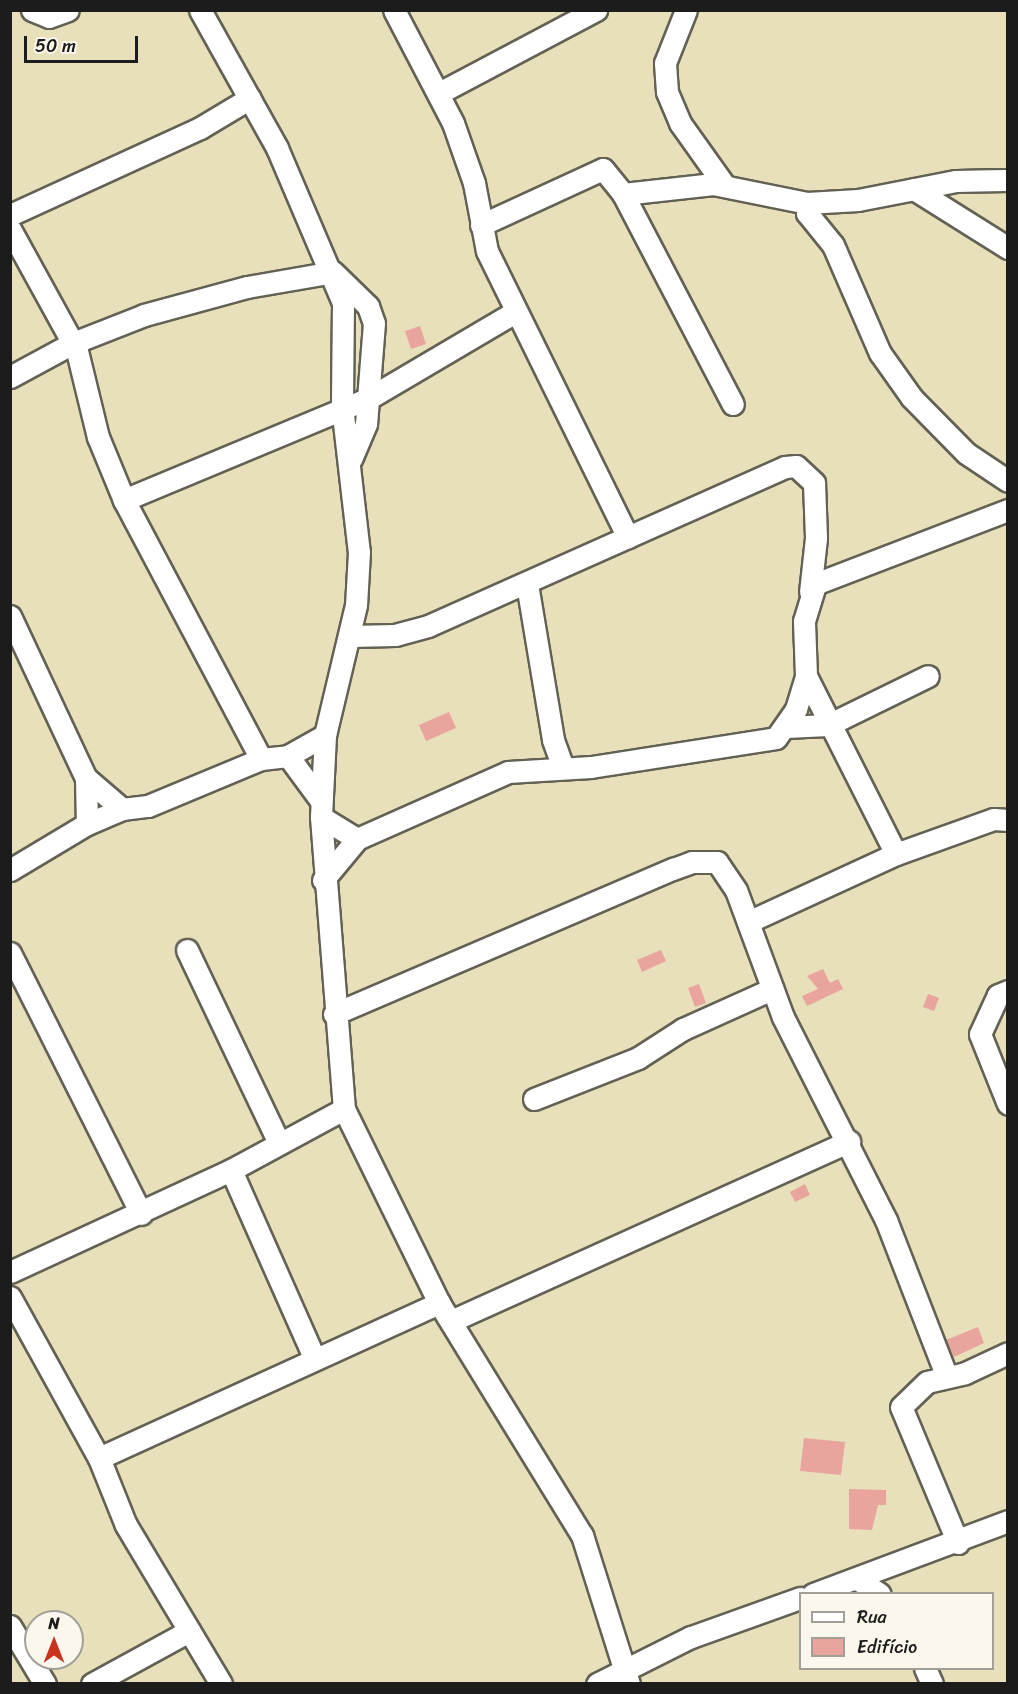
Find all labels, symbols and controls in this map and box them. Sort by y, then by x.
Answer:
scale bar [27,24,141,62]
text: 50 m [35,30,76,62]
legend [799,1592,994,1670]
text: Rua [857,1601,887,1633]
text: N [48,1609,60,1638]
north arrow [24,1610,84,1670]
text: Edifício [857,1631,917,1663]

